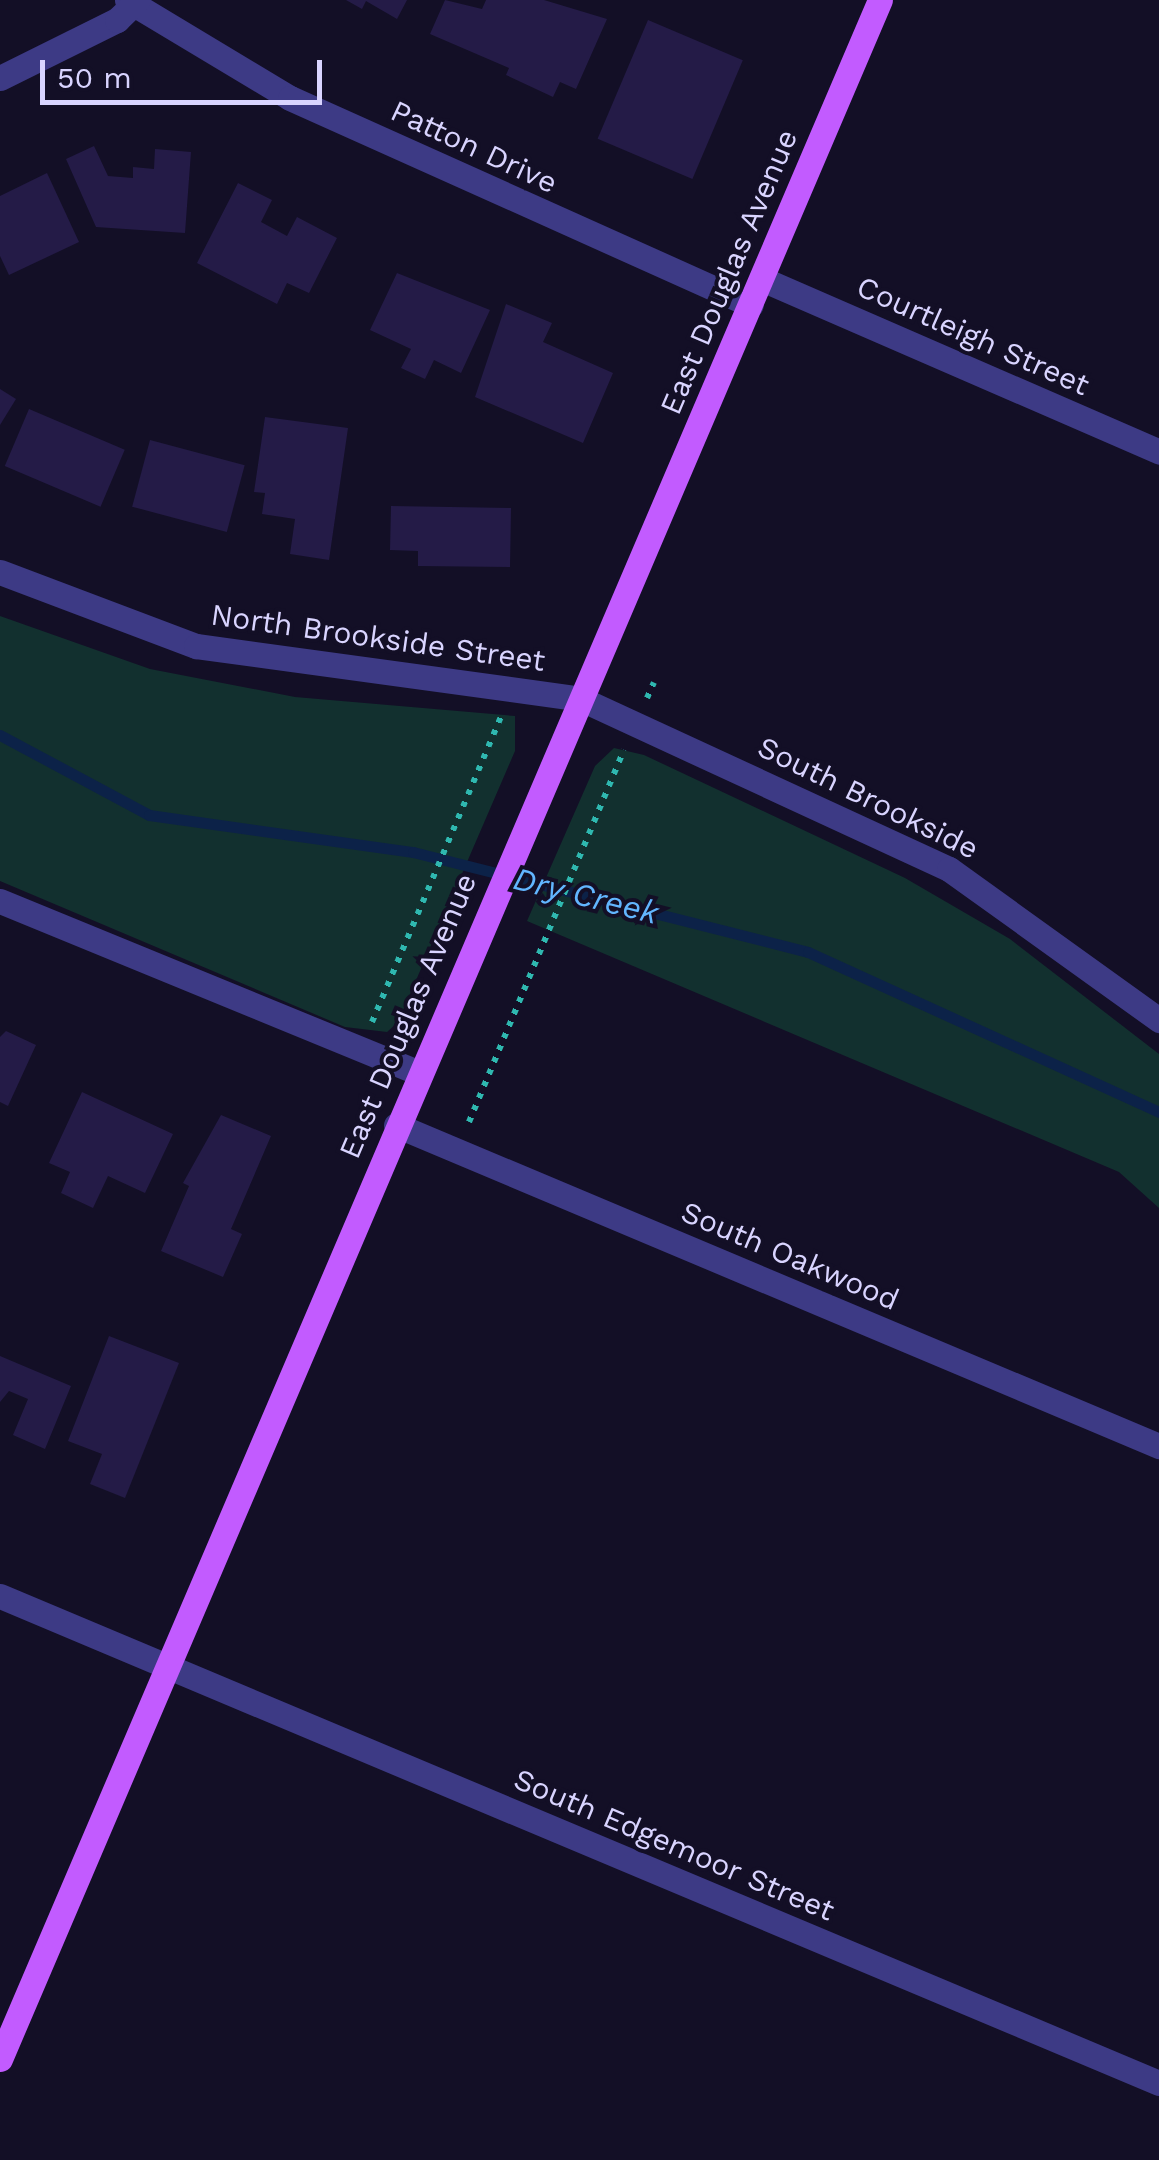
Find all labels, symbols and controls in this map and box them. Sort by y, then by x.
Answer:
scale bar [45,40,328,102]
text: 50 m [57,60,132,95]
street label: Patton Drive [385,93,563,201]
street label: East Douglas Avenue [652,124,806,420]
street label: Courtleigh Street [851,269,1095,403]
street label: North Brookside Street [209,597,547,679]
street label: South Brookside [752,729,984,867]
water label: Dry Creek [509,859,663,933]
street label: East Douglas Avenue [331,868,485,1164]
street label: South Oakwood [676,1194,904,1318]
street label: South Edgemoor Street [508,1761,840,1929]

